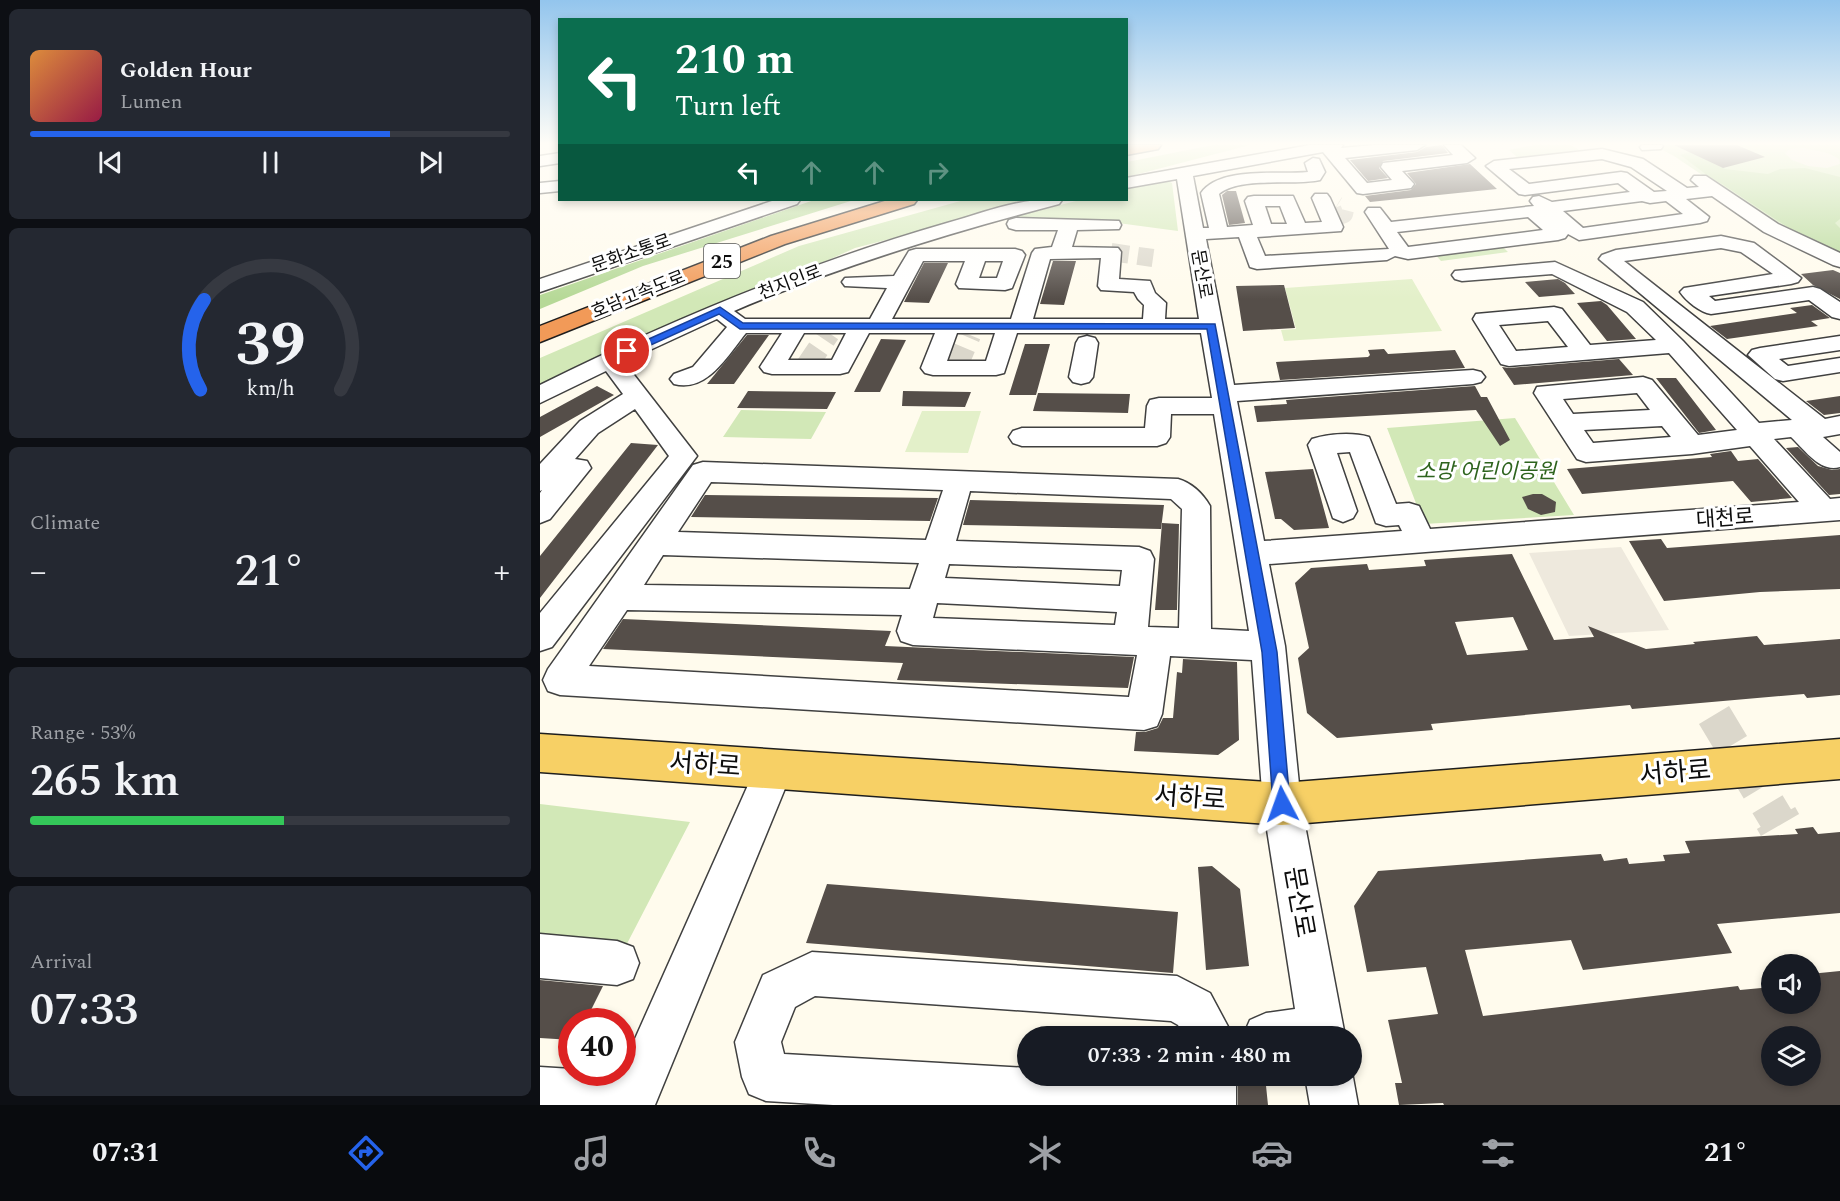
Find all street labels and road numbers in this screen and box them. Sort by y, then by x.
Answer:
street label: 문화소통로 [588,227,675,280]
road number: 25 [704,244,740,278]
street label: 문산로 [1184,247,1219,301]
street label: 천지인로 [754,258,826,307]
street label: 호남고속도로 [587,263,689,326]
street label: 대천로 [1695,501,1755,537]
street label: 서하로 [668,743,742,787]
street label: 서하로 [1638,750,1713,796]
street label: 서하로 [1153,776,1227,820]
street label: 문산로 [1273,863,1325,941]

